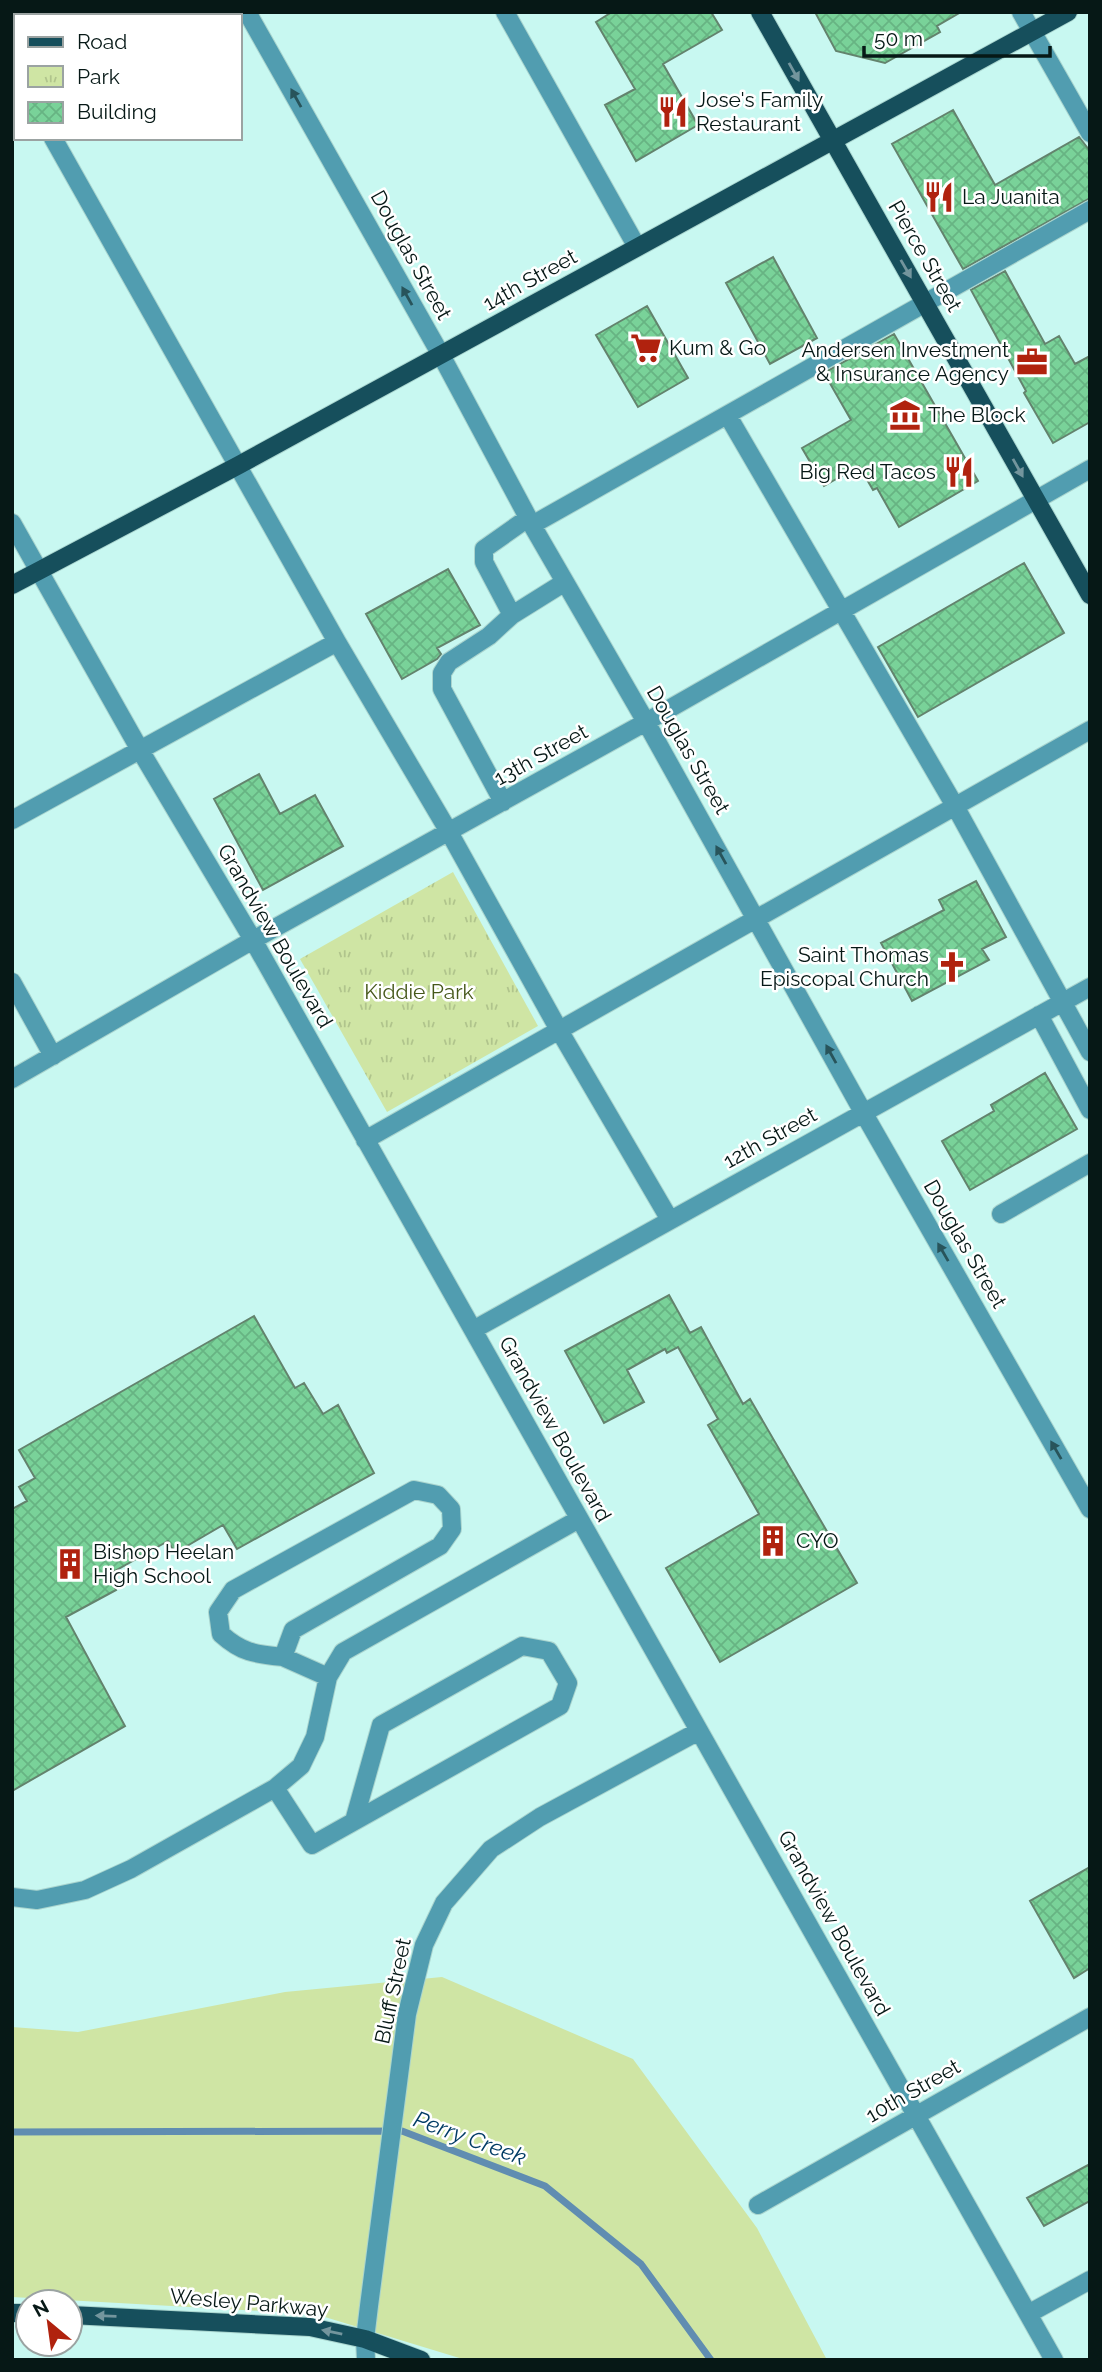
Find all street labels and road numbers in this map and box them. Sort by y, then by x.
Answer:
street label: Douglas Street [366,186,457,324]
street label: Pierce Street [884,196,967,316]
street label: 14th Street [479,244,581,316]
street label: Douglas Street [642,681,735,818]
street label: 13th Street [490,719,592,790]
street label: Grandview Boulevard [213,839,338,1032]
street label: 12th Street [719,1102,821,1173]
street label: Douglas Street [919,1175,1012,1312]
street label: Grandview Boulevard [494,1332,617,1526]
street label: Grandview Boulevard [773,1826,896,2020]
street label: Bluff Street [369,1936,416,2046]
street label: 10th Street [861,2054,964,2128]
street label: Wesley Parkway [169,2283,329,2322]

